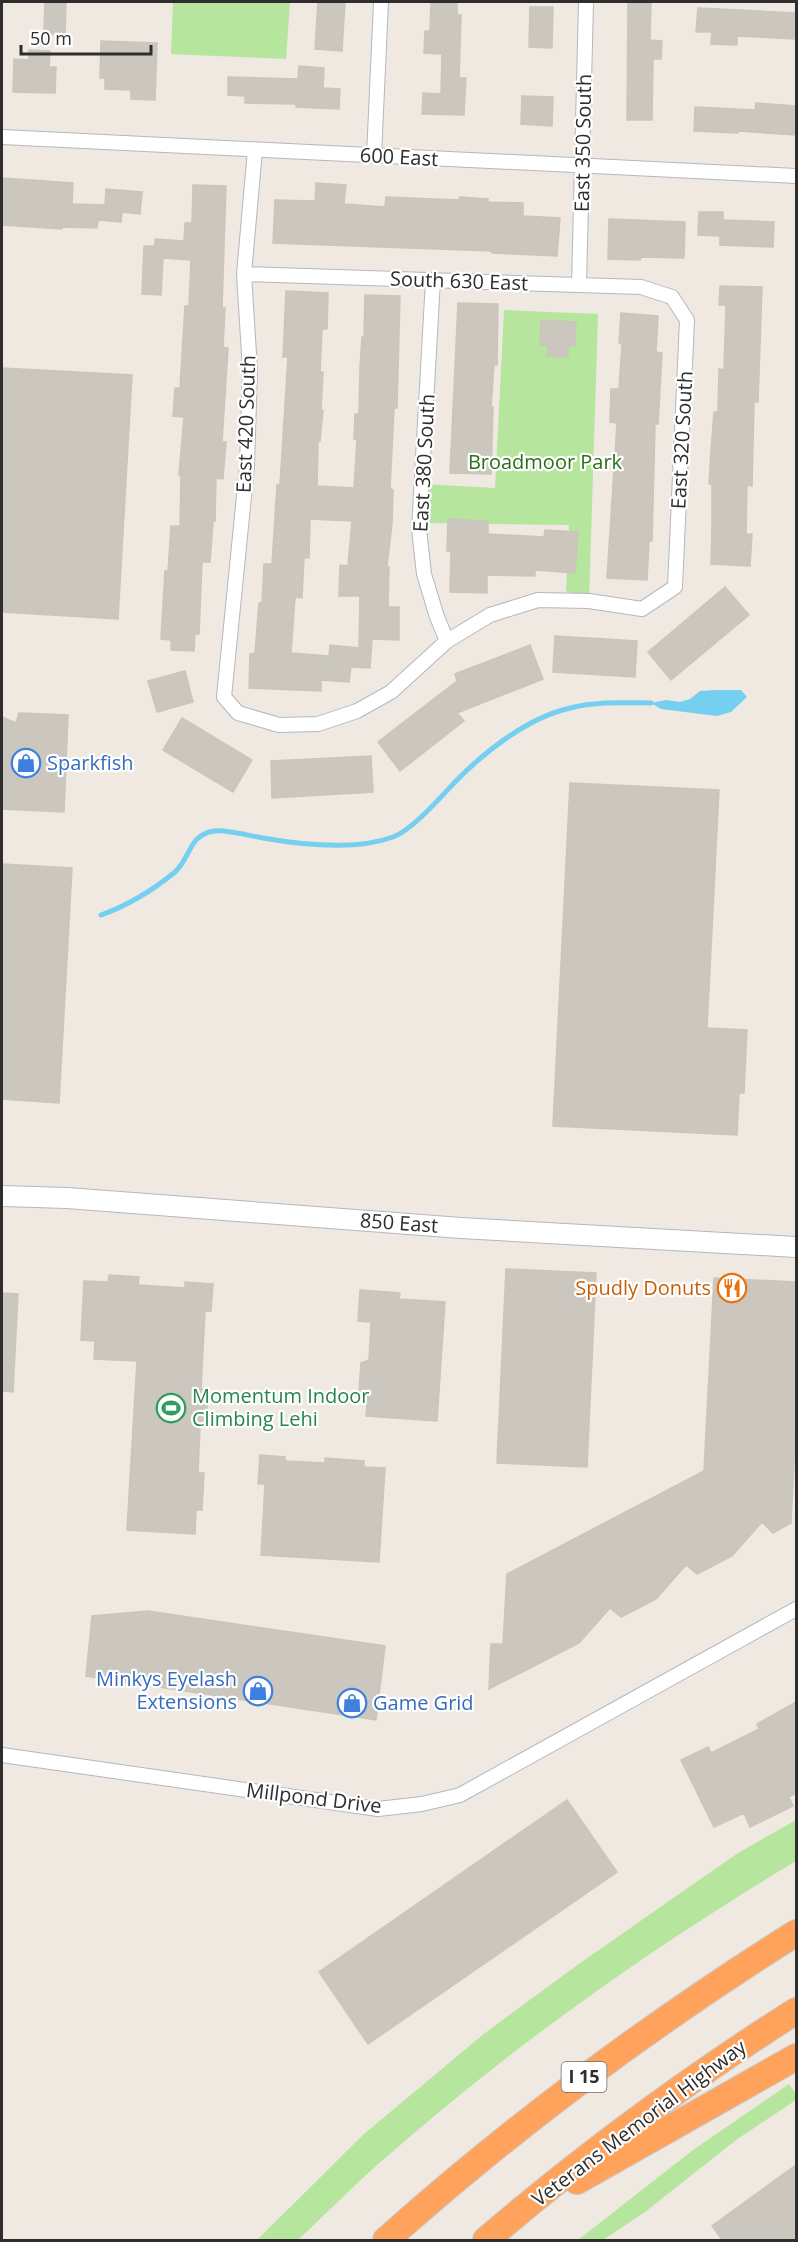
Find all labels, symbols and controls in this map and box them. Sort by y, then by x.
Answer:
scale bar [21,18,152,56]
text: 50 m [30,26,72,50]
street label: East 350 South [568,74,597,212]
street label: 600 East [359,141,439,172]
street label: South 630 East [389,265,529,296]
street label: East 420 South [230,354,261,494]
street label: East 320 South [664,370,699,510]
street label: East 380 South [406,393,441,533]
park label: Broadmoor Park [468,448,623,475]
shop icon: Sparkfish [10,747,42,779]
place label: Sparkfish [47,749,134,776]
street label: 850 East [359,1206,439,1239]
restaurant icon: Spudly Donuts [716,1272,748,1304]
place label: Spudly Donuts [575,1274,711,1301]
place label: Momentum Indoor Climbing Lehi [192,1382,369,1432]
sports icon: Momentum Indoor Climbing Lehi [155,1392,187,1424]
place label: Minkys Eyelash Extensions [96,1665,237,1715]
shop icon: Minkys Eyelash Extensions [242,1675,274,1707]
shop icon: Game Grid [336,1687,368,1719]
place label: Game Grid [373,1689,474,1716]
street label: Millpond Drive [245,1776,383,1819]
street label: Veterans Memorial Highway [526,2032,752,2212]
road number: I 15 [562,2062,606,2092]

